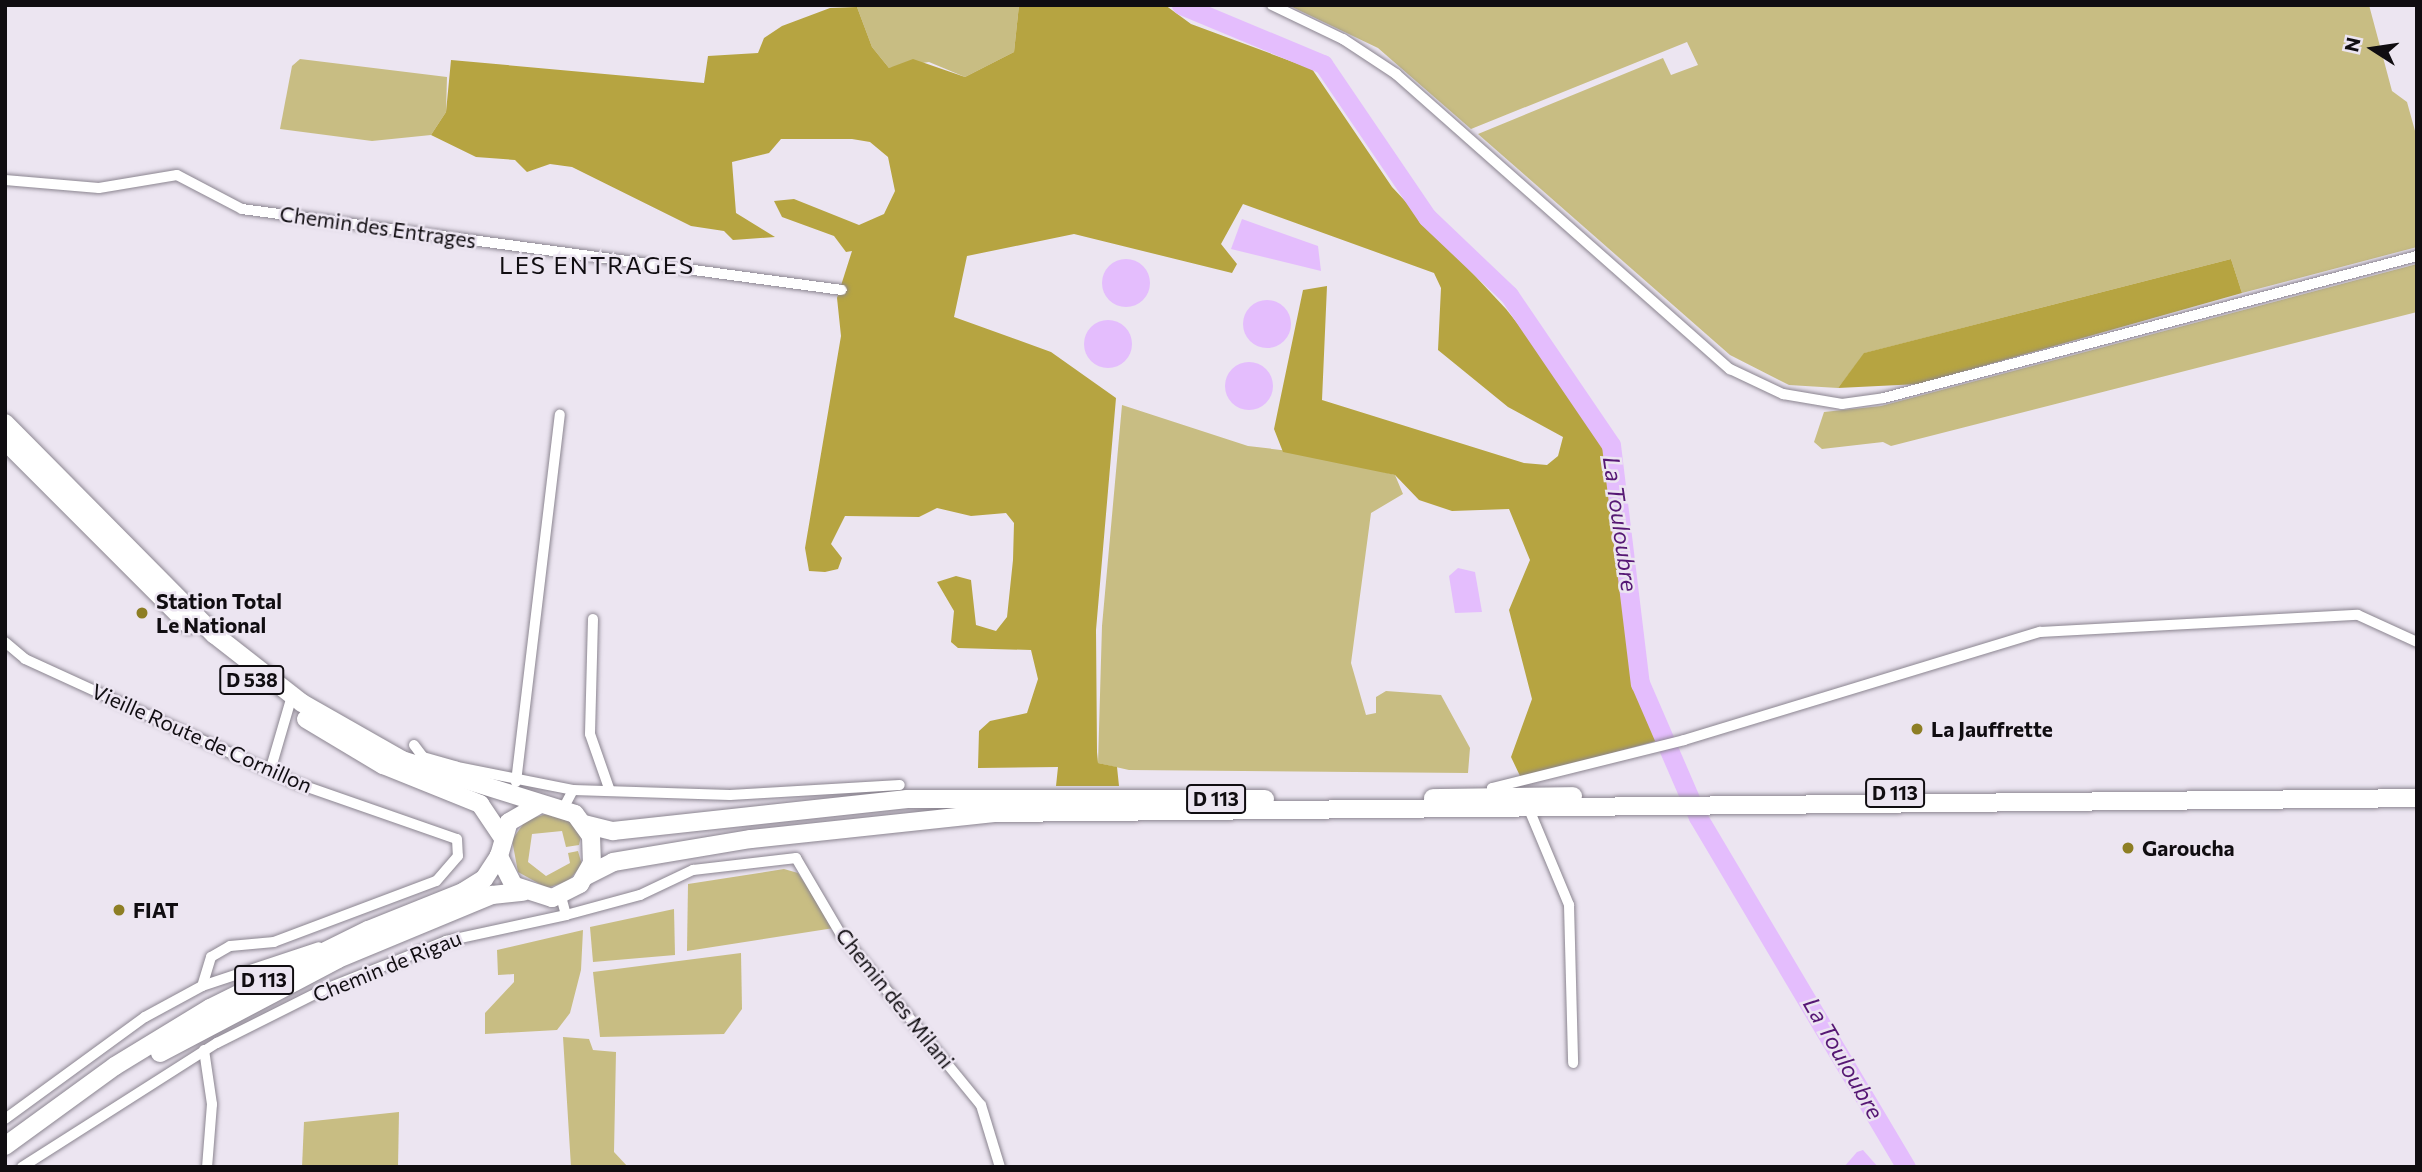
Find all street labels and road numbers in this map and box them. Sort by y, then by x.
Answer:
street label: Chemin des Entrages [278,201,478,253]
road number: D 538 [219,664,285,695]
street label: Vieille Route de Cornillon [88,678,316,798]
road number: D 113 [1864,778,1926,808]
road number: D 113 [1184,784,1248,814]
street label: Chemin des Milani [831,923,959,1073]
street label: Chemin de Rigau [309,925,465,1007]
road number: D 113 [232,964,296,996]

